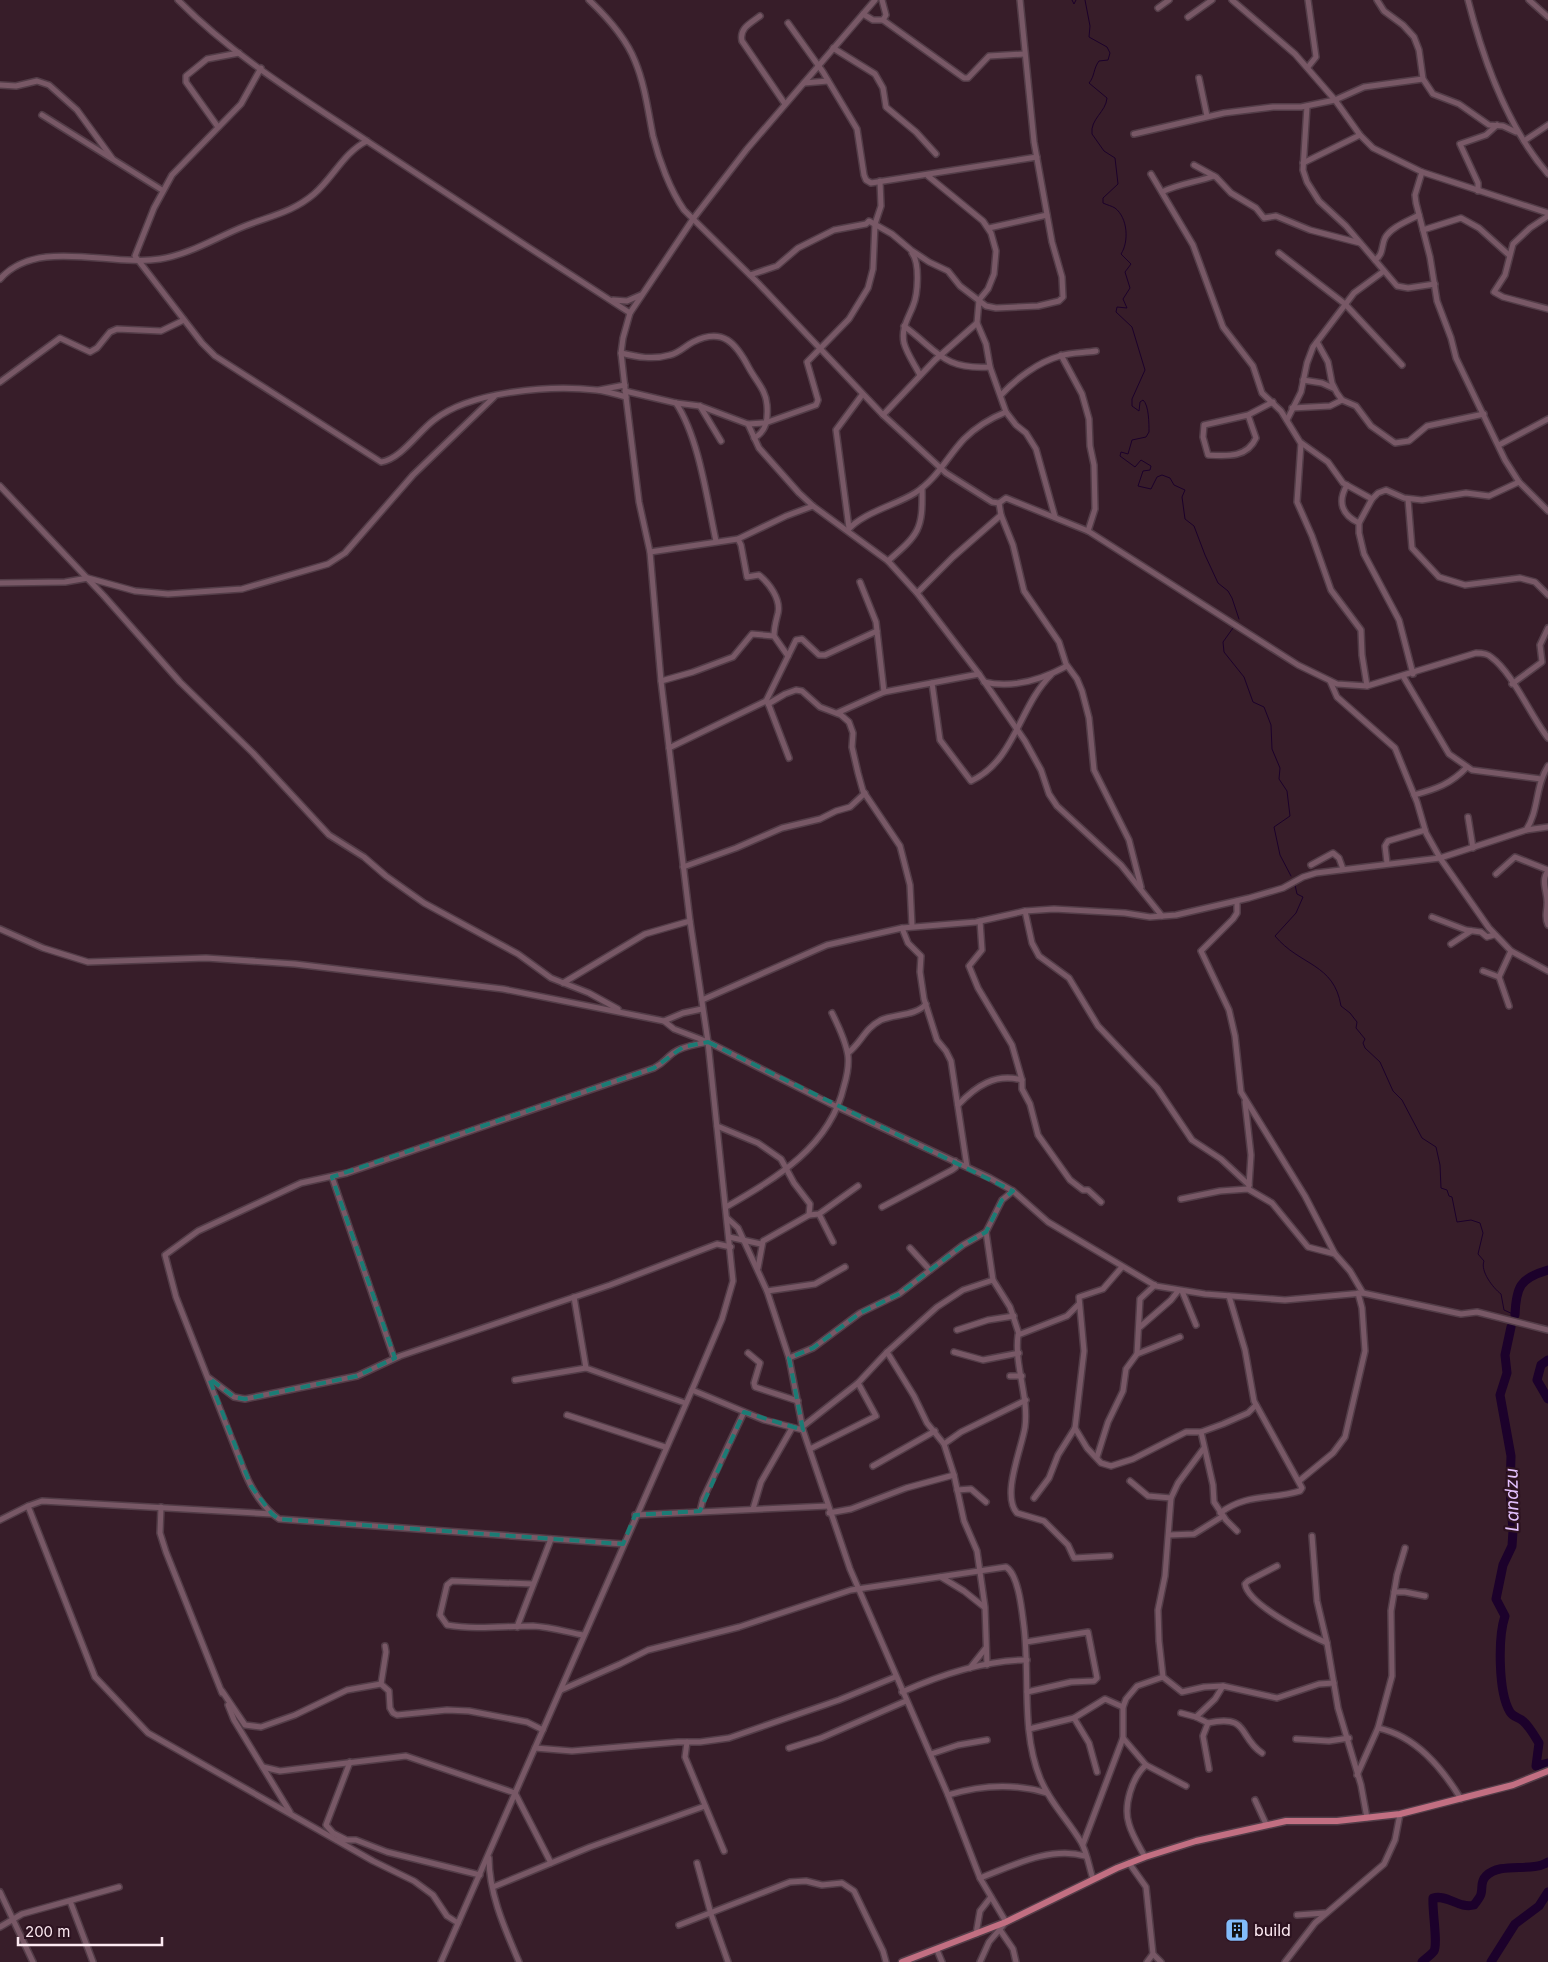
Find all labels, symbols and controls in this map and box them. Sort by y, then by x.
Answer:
water label: Landzu [1500,1468,1523,1532]
scale bar [18,1914,161,1946]
building icon: build [1224,1917,1250,1943]
place label: build [1254,1920,1291,1940]
text: 200 m [25,1922,70,1941]

